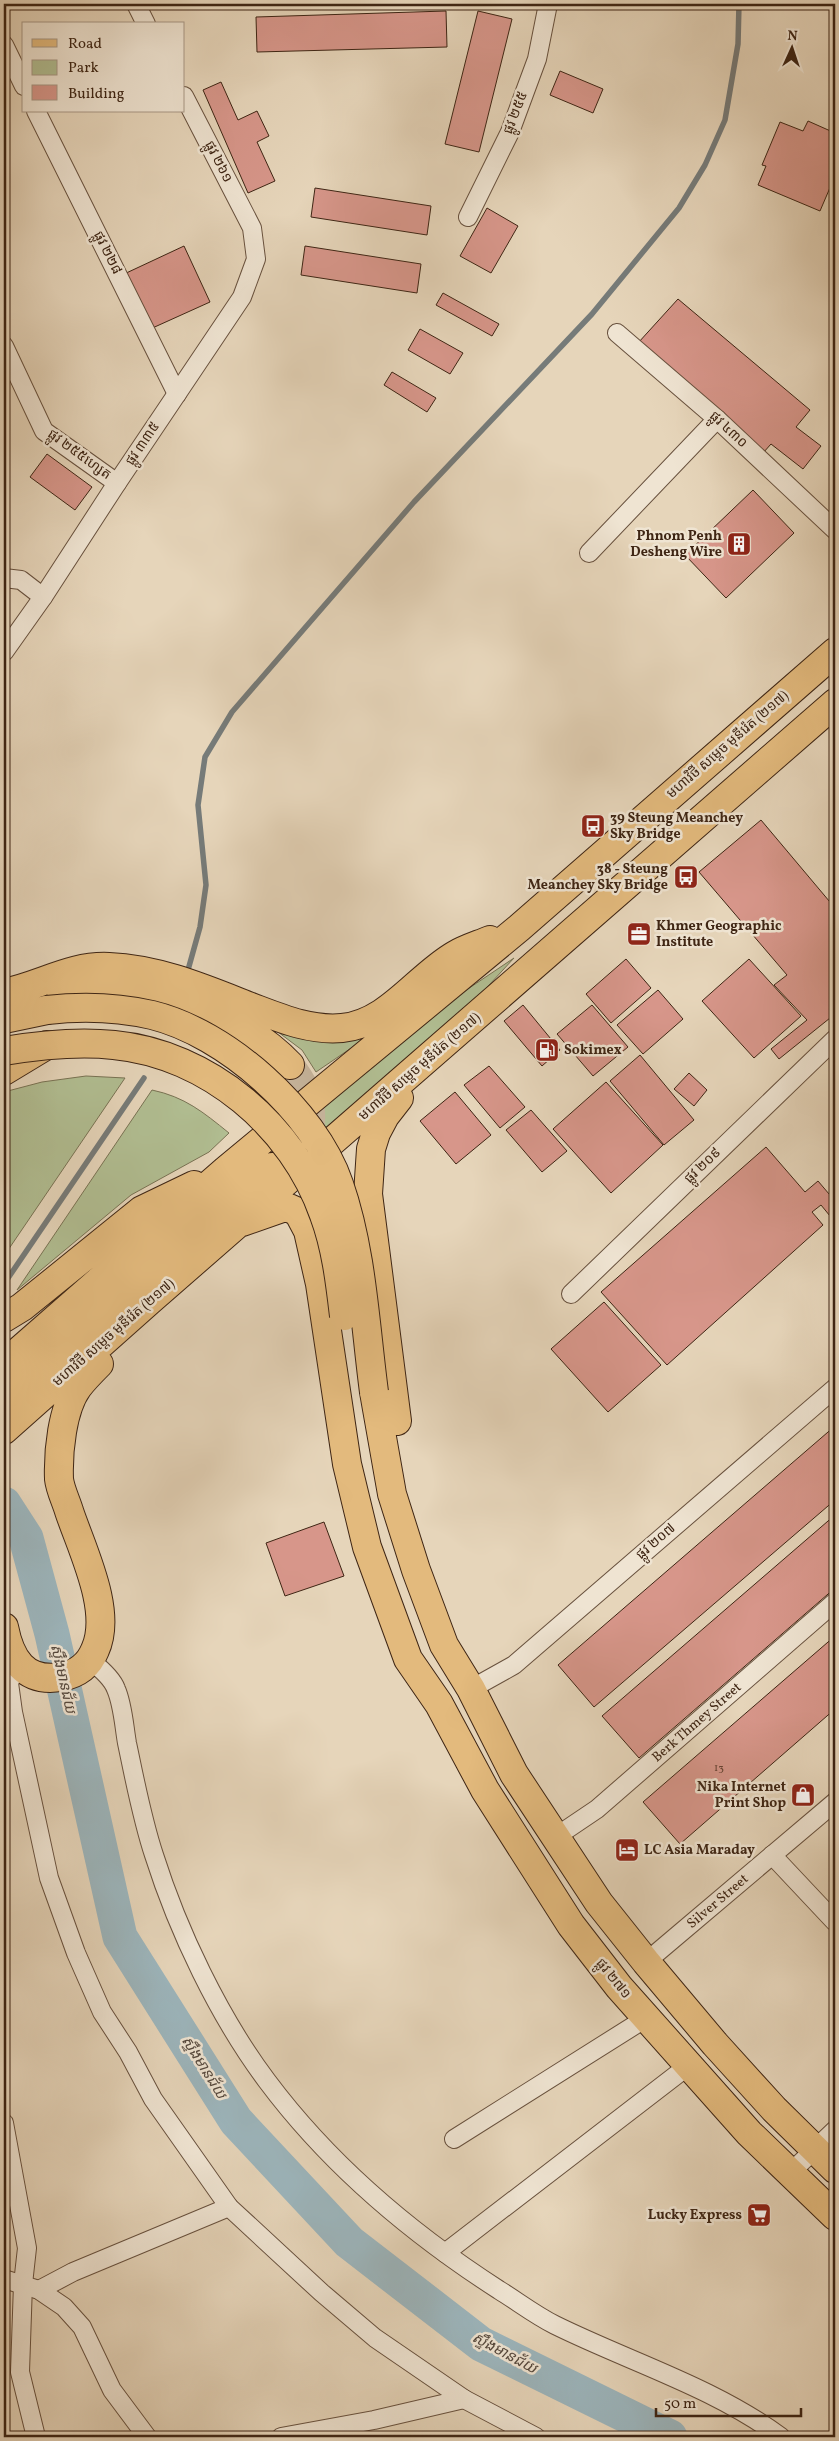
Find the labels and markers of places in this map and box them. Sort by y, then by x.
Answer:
place label: Phnom Penh Desheng Wire [630,527,722,562]
building icon: Phnom Penh Desheng Wire [726,531,752,557]
place label: 39 Steung Meanchey Sky Bridge [610,809,743,844]
bus stop icon: 39 Steung Meanchey Sky Bridge [580,813,606,839]
place label: 38 - Steung Meanchey Sky Bridge [528,860,668,895]
bus stop icon: 38 - Steung Meanchey Sky Bridge [673,864,699,890]
place label: Khmer Geographic Institute [656,917,782,952]
office icon: Khmer Geographic Institute [626,921,652,947]
fuel station icon: Sokimex [534,1037,560,1063]
place label: Sokimex [564,1041,622,1060]
place label: Nika Internet Print Shop [697,1778,786,1813]
shop icon: Nika Internet Print Shop [790,1782,816,1808]
hotel icon: LC Asia Maraday [614,1837,640,1863]
place label: LC Asia Maraday [644,1841,755,1860]
supermarket icon: Lucky Express [746,2202,772,2228]
place label: Lucky Express [648,2206,742,2225]

